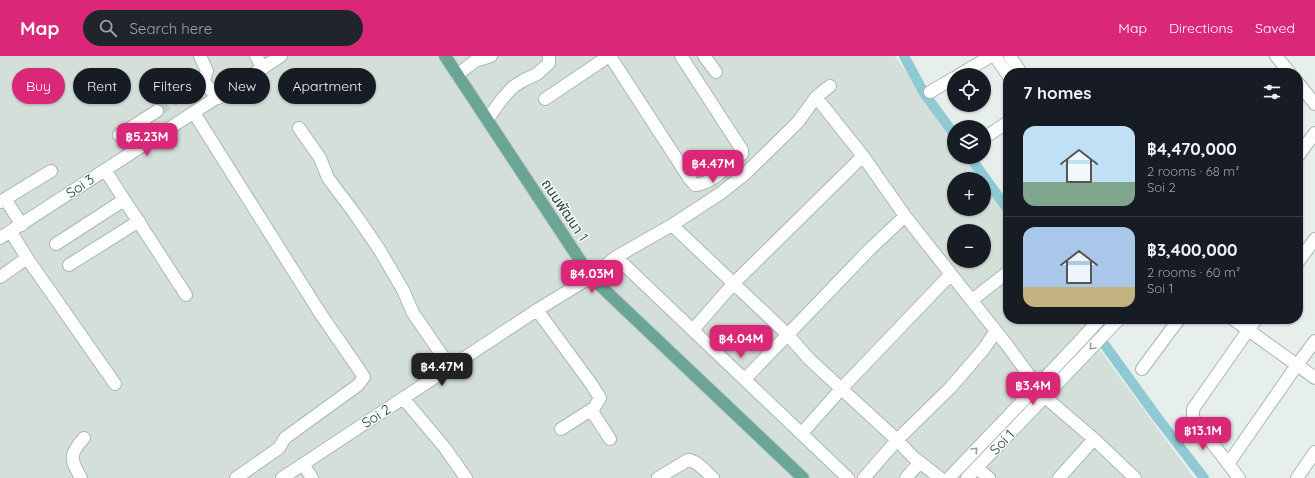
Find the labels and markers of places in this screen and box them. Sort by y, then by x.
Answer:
pin: ฿5.23M [114,123,180,157]
pin: ฿4.47M [680,150,746,184]
pin: ฿4.03M [559,260,625,294]
pin: ฿4.04M [708,325,774,359]
pin: ฿4.47M [409,353,475,387]
pin: ฿3.4M [1005,372,1061,406]
pin: ฿13.1M [1170,417,1236,451]

